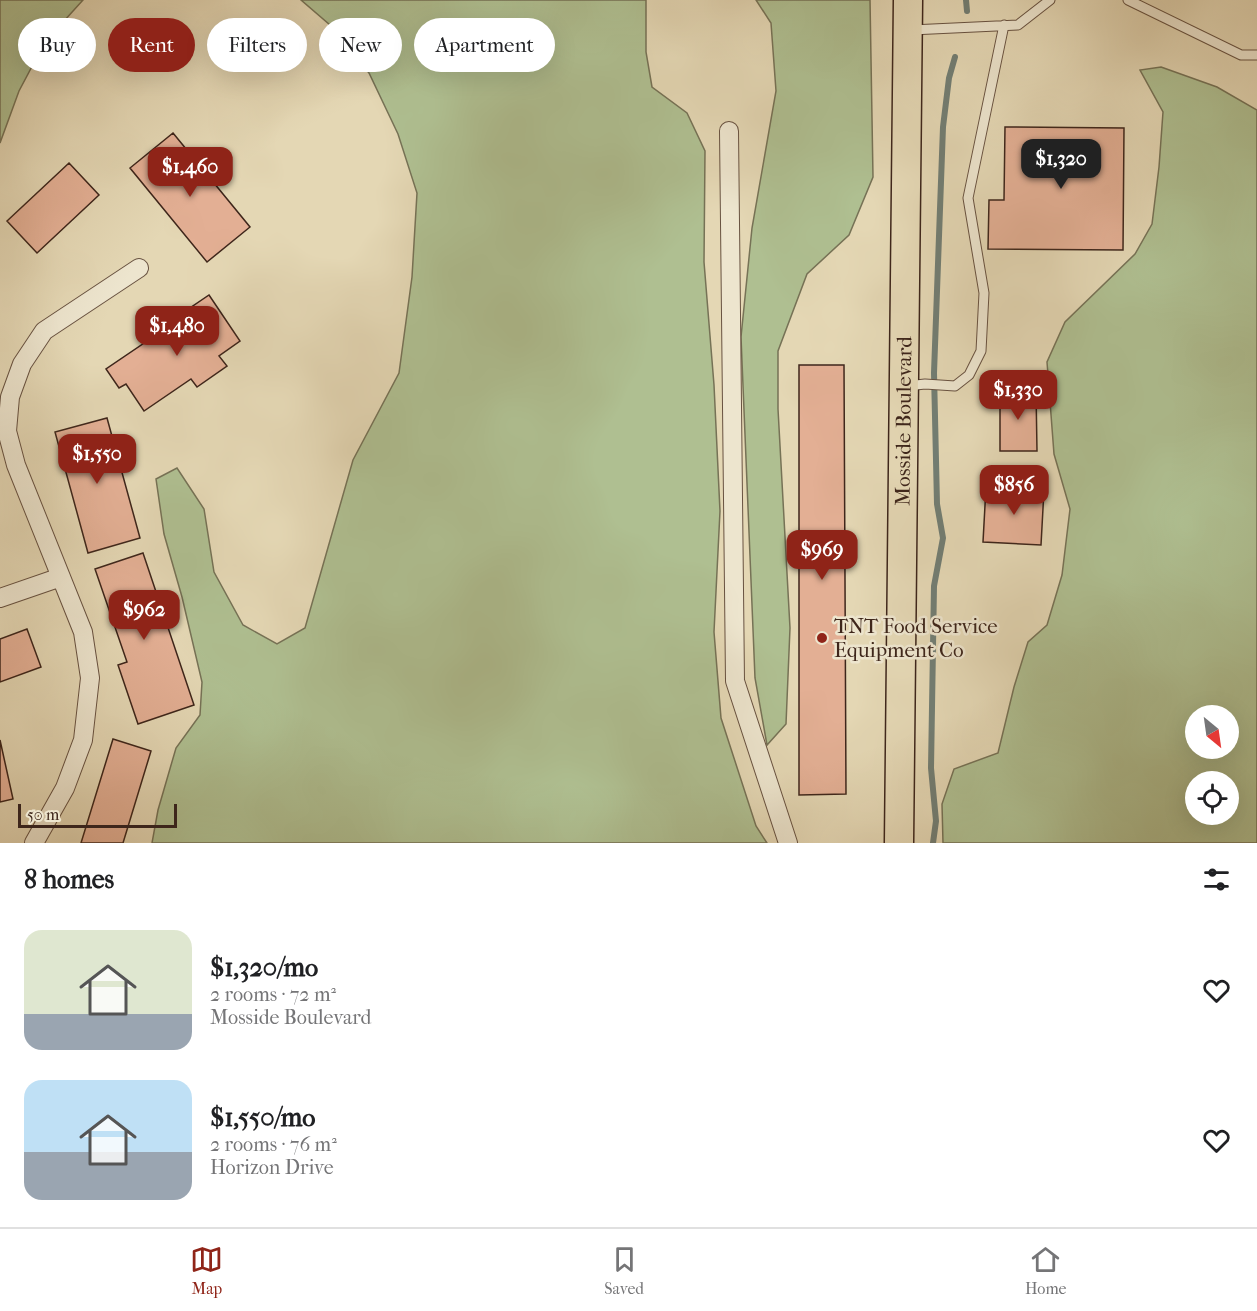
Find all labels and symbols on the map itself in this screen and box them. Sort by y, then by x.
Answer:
pin: $1,320 [1012,139,1110,190]
pin: $1,460 [141,147,239,198]
pin: $1,480 [128,306,226,357]
street label: Mosside Boulevard [891,336,916,506]
pin: $1,330 [969,370,1067,421]
pin: $1,550 [48,434,146,485]
pin: $856 [978,465,1050,516]
pin: $969 [786,530,858,581]
pin: $962 [108,590,180,641]
place label: TNT Food Service Equipment Co [834,614,998,662]
marker: TNT Food Service Equipment Co [815,631,829,645]
north arrow [1185,705,1239,759]
scale bar [18,801,177,828]

